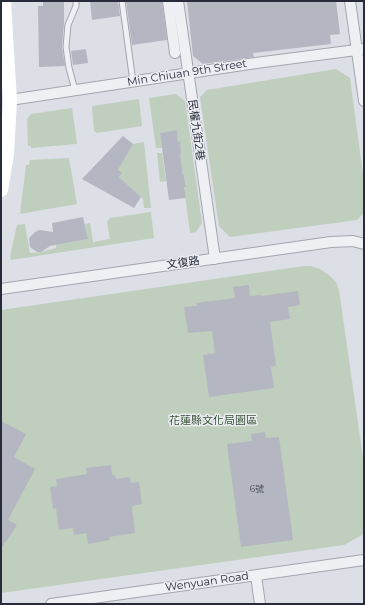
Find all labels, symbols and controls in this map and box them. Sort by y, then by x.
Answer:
street label: Min Chiuan 9th Street [126,57,248,89]
street label: 民權九街2巷 [185,99,207,161]
street label: 文復路 [166,254,200,272]
park label: 花蓮縣文化局園區 [169,414,257,428]
house number: 6號 [250,484,264,494]
street label: Wenyuan Road [164,570,250,594]

